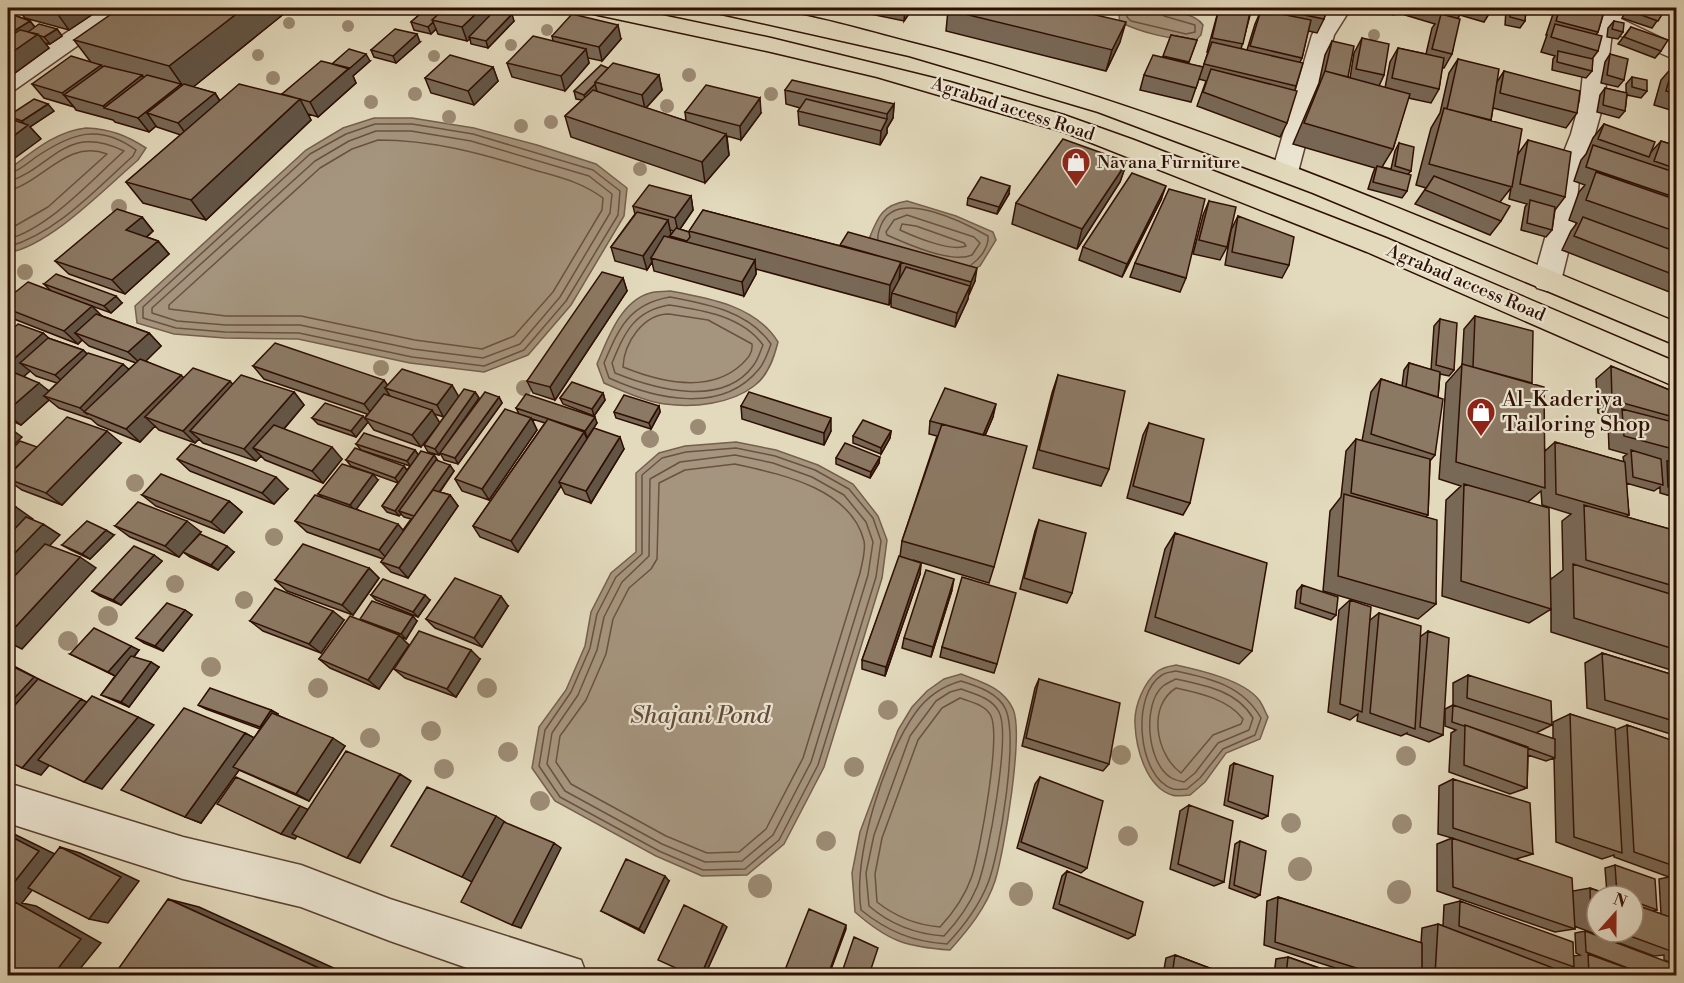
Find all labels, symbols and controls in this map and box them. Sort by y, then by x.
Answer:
street label: Agrabad access Road [927,71,1098,146]
shop icon: Navana Furniture [1060,146,1092,188]
place label: Navana Furniture [1097,151,1240,174]
street label: Agrabad access Road [1382,239,1550,327]
place label: Al-Kaderiya Tailoring Shop [1501,386,1651,438]
shop icon: Al-Kaderiya Tailoring Shop [1465,396,1497,438]
water label: Shajani Pond [630,701,771,731]
north arrow [1585,884,1645,944]
text: N [1611,889,1630,913]

